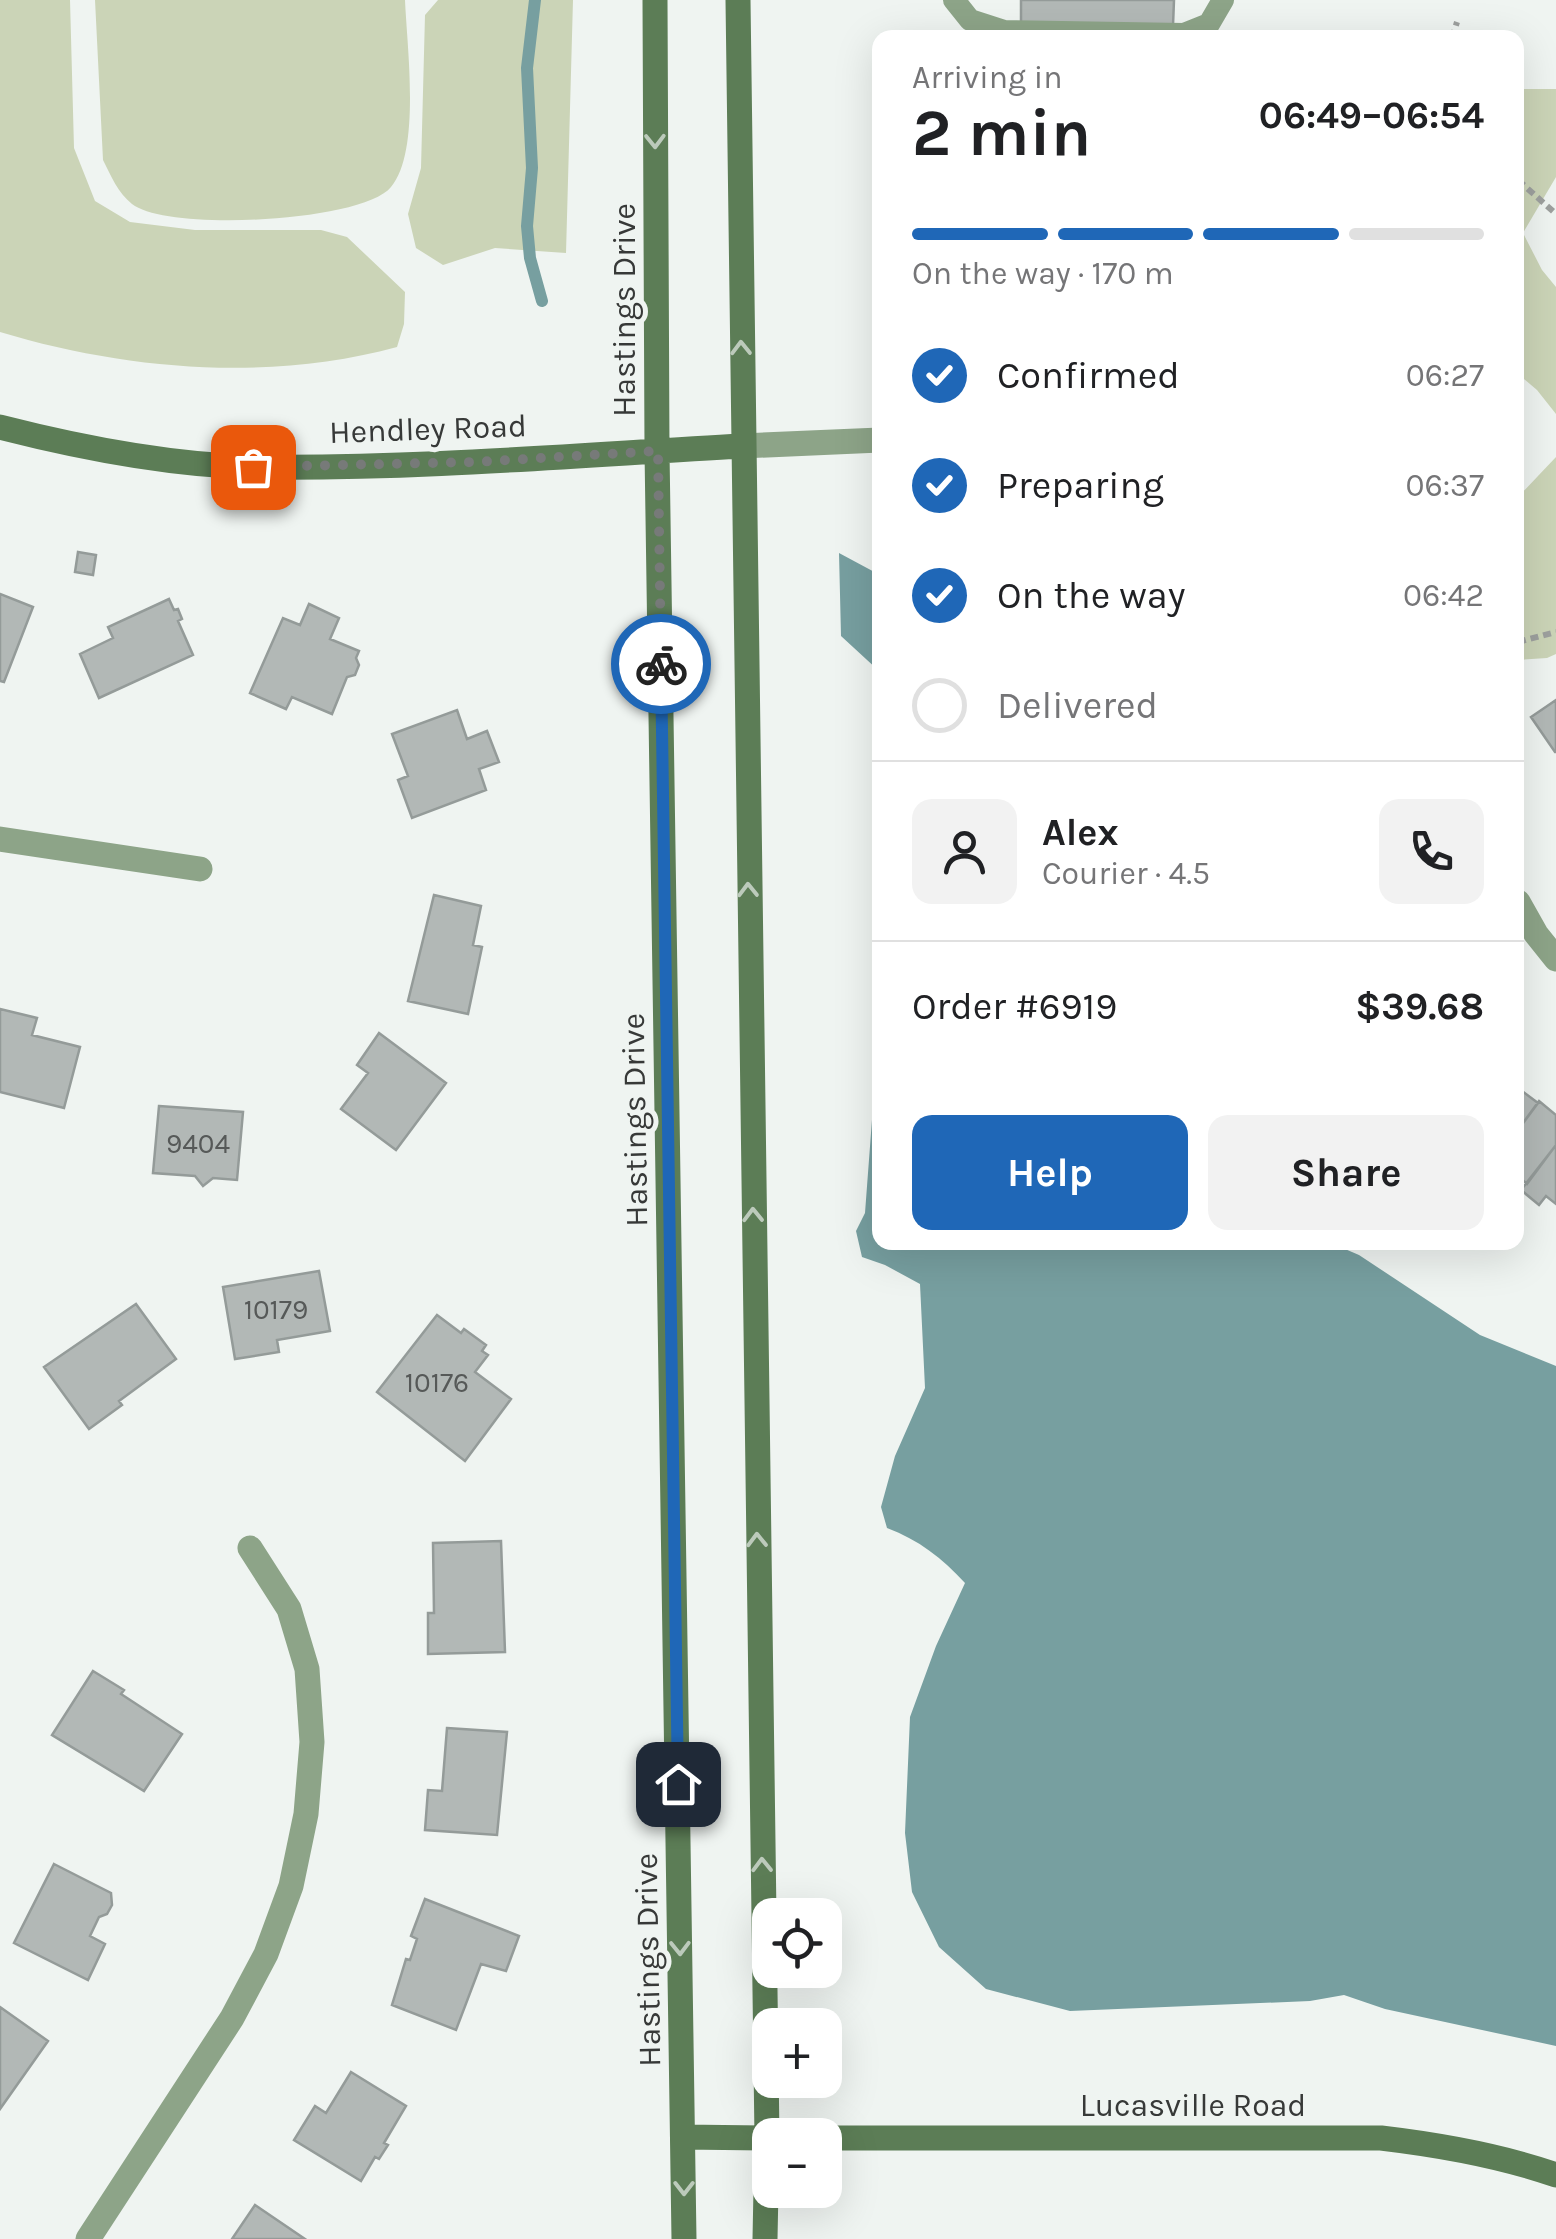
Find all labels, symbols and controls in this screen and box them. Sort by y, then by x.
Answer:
text: Arriving in [912,59,1063,96]
text: 06:49–06:54 [1259,93,1484,138]
text: 2 min [912,95,1091,171]
one-way arrow [644,133,665,149]
street label: Hastings Drive [606,203,643,417]
text: On the way · 170 m [912,255,1174,292]
one-way arrow [730,340,752,356]
icon: check [912,348,967,403]
text: Confirmed [997,353,1180,398]
text: 06:27 [1406,357,1484,394]
street label: Hendley Road [329,407,527,451]
pin [211,425,296,510]
icon: bag [226,440,281,495]
icon: check [912,458,967,513]
text: Preparing [997,463,1164,508]
text: 06:37 [1405,467,1484,504]
icon: check [912,568,967,623]
text: On the way [997,573,1185,618]
text: 06:42 [1403,577,1484,614]
courier [611,614,711,714]
icon: bike [634,637,689,692]
text: Delivered [997,683,1158,728]
button: person [912,799,1017,904]
button: phone [1379,799,1484,904]
text: Alex [1042,810,1119,855]
text: Courier · 4.5 [1042,855,1210,892]
one-way arrow [738,882,759,898]
text: Order #6919 [912,984,1117,1029]
text: $39.68 [1355,984,1484,1029]
street label: Hastings Drive [615,1013,655,1227]
button: Help [912,1115,1188,1230]
button: Share [1208,1115,1484,1230]
house number: 9404 [166,1127,230,1160]
one-way arrow [742,1207,764,1222]
house number: 10179 [244,1293,308,1326]
house number: 10176 [405,1366,469,1399]
one-way arrow [747,1532,768,1548]
pin [636,1742,721,1827]
icon: home [651,1757,706,1812]
street label: Hastings Drive [628,1853,668,2067]
one-way arrow [752,1857,773,1873]
map controls [752,1898,842,2208]
button: locate [752,1898,842,1988]
one-way arrow [670,1941,691,1957]
button: + [752,2008,842,2098]
street label: Lucasville Road [1080,2087,1306,2124]
button: − [752,2118,842,2208]
one-way arrow [673,2182,695,2197]

